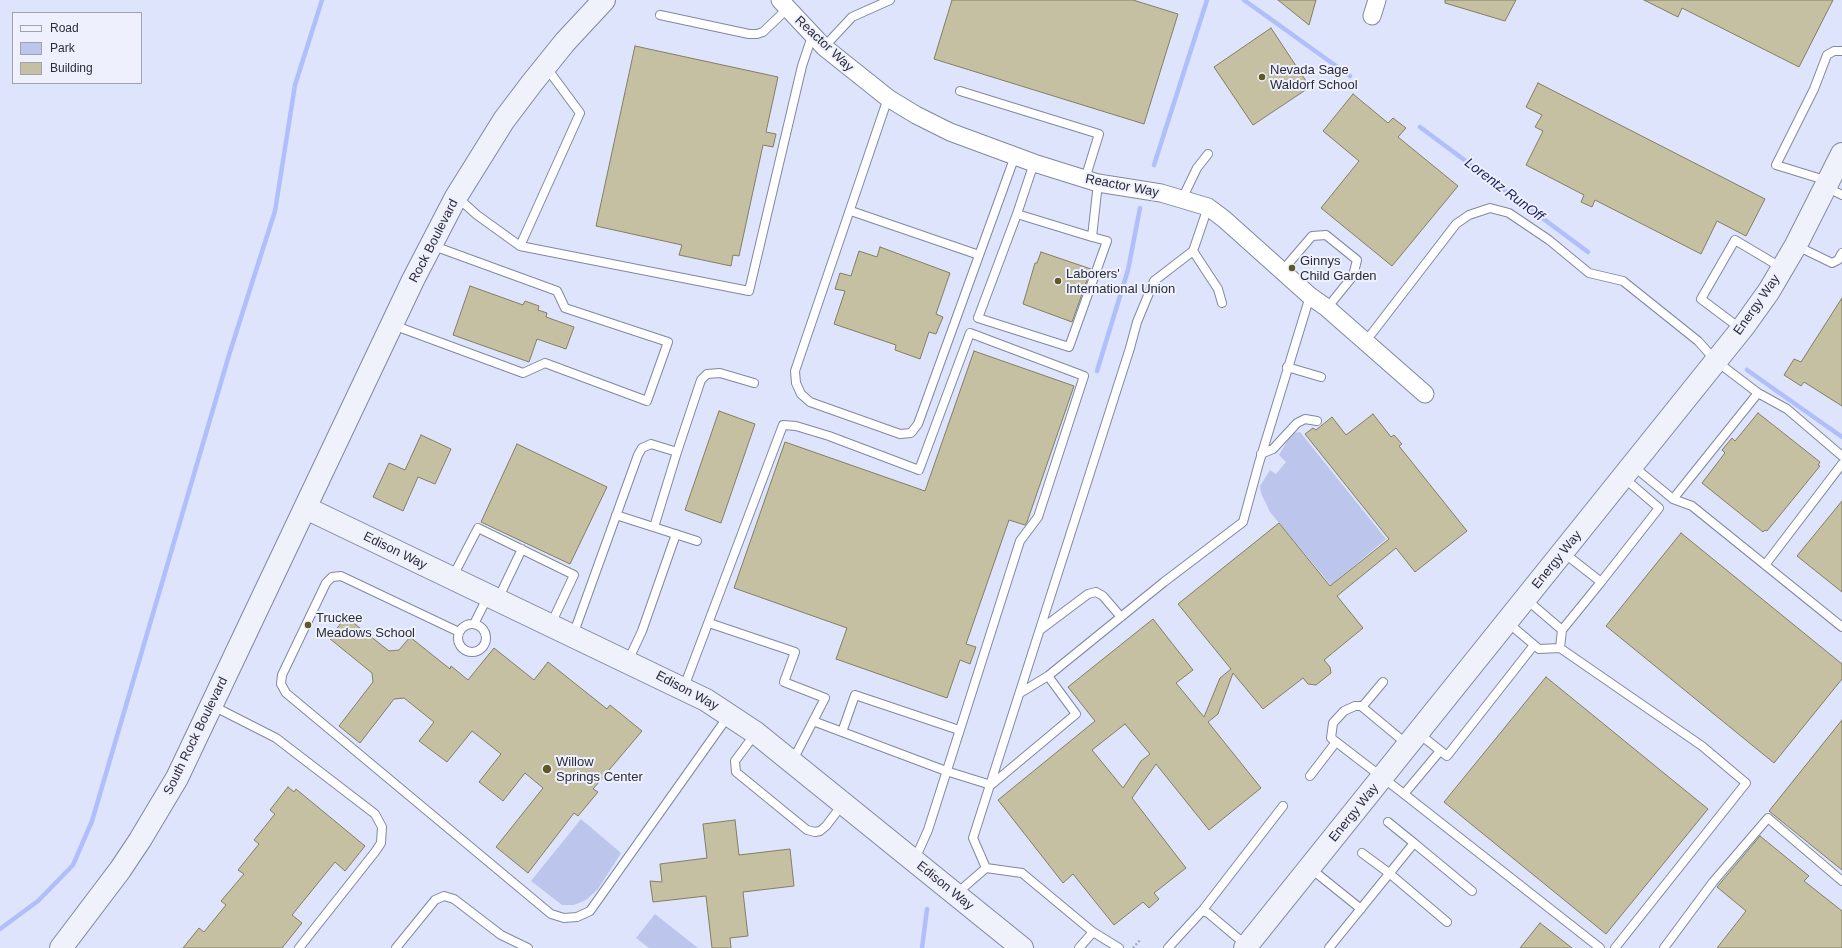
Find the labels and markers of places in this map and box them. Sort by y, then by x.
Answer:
place label: Nevada Sage Waldorf School [1270,62,1358,93]
marker: Nevada Sage Waldorf School [1257,72,1267,82]
place label: Ginnys Child Garden [1300,253,1377,284]
marker: Ginnys Child Garden [1287,263,1297,273]
place label: Laborers' International Union [1066,266,1175,297]
marker: Laborers' International Union [1053,276,1063,286]
place label: Truckee Meadows School [316,610,415,641]
marker: Truckee Meadows School [303,620,313,630]
place label: Willow Springs Center [556,754,643,785]
marker: Willow Springs Center [541,763,553,775]

